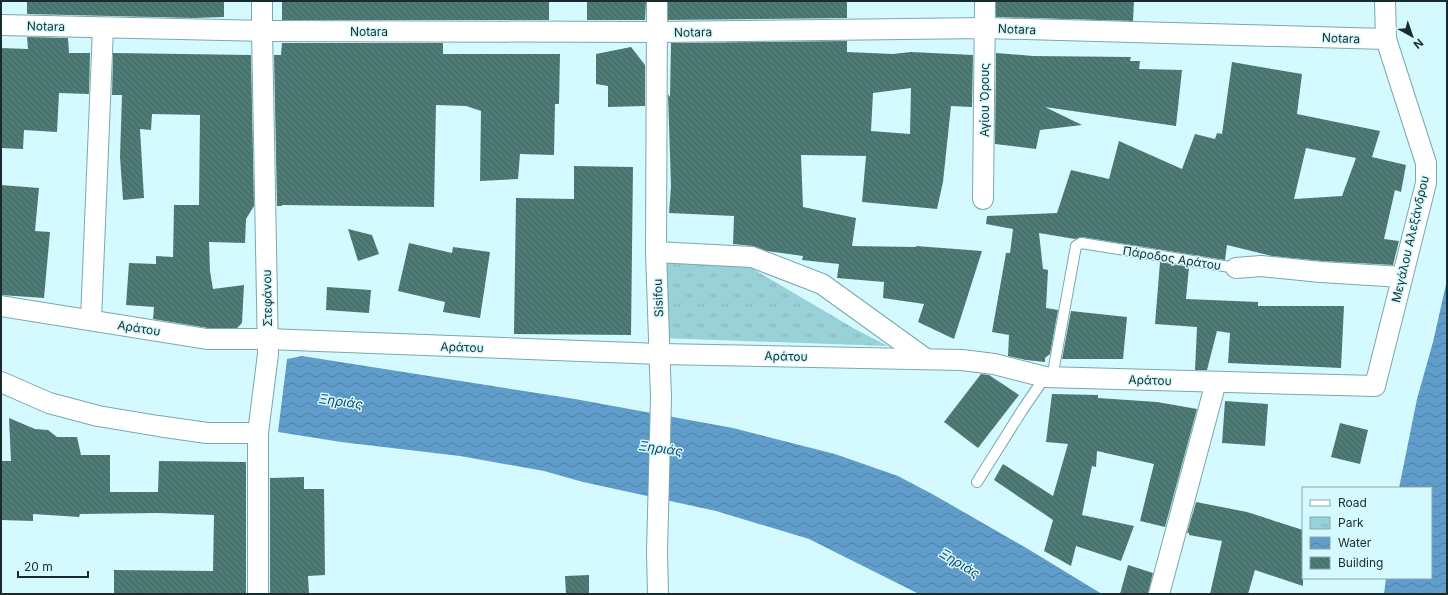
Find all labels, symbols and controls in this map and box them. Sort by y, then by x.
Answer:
north arrow [1392,16,1432,56]
street label: Notara [27,18,65,34]
street label: Notara [998,21,1036,37]
street label: Notara [350,24,388,39]
street label: Notara [674,24,712,40]
street label: Notara [1322,30,1360,46]
text: N [1411,36,1426,52]
street label: Αγίου Όρους [977,63,992,137]
street label: Μεγάλου Αλεξάνδρου [1388,174,1432,304]
street label: Πάροδος Αράτου [1122,243,1222,273]
street label: Στεφάνου [259,269,275,327]
street label: Sisifou [650,279,666,317]
street label: Αράτου [116,317,162,339]
street label: Αράτου [440,339,484,355]
street label: Αράτου [764,348,808,364]
street label: Αράτου [1128,372,1172,388]
water label: Ξηριάς [318,390,364,412]
water label: Ξηριάς [638,437,684,459]
legend [1302,487,1432,579]
text: Road [1338,495,1367,510]
text: Park [1338,515,1364,530]
text: Water [1338,535,1372,550]
water label: Ξηριάς [937,545,983,581]
scale bar [18,553,88,579]
text: Building [1338,555,1383,570]
text: 20 m [24,559,53,574]

